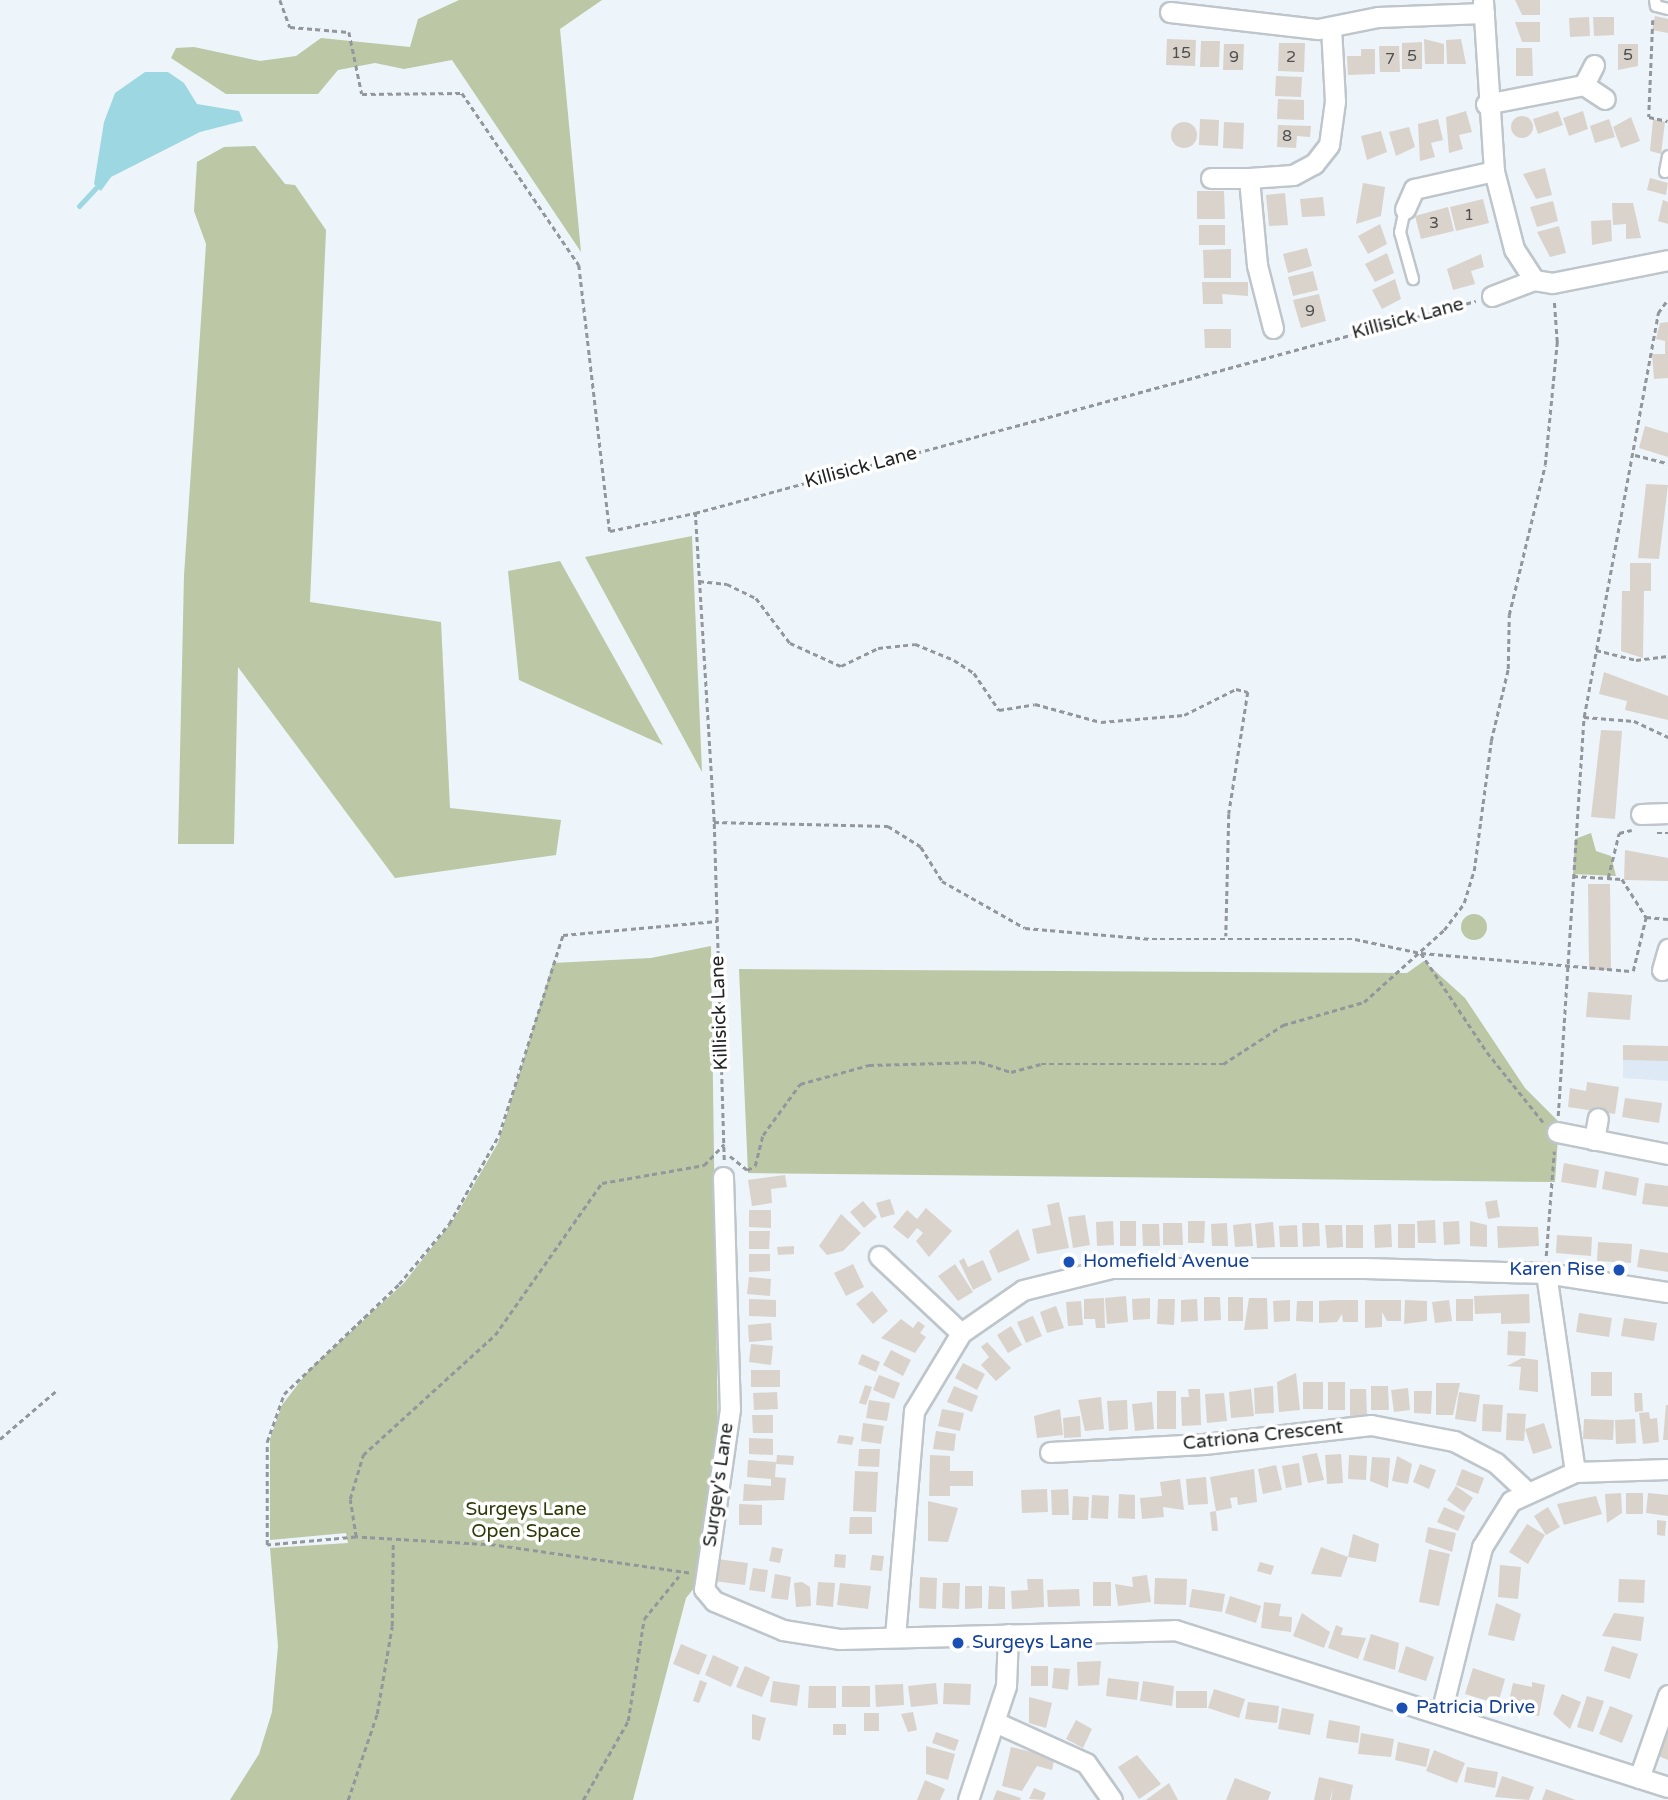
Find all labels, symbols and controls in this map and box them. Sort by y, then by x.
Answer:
house number: 15 [1171,43,1191,63]
house number: 5 [1623,45,1633,65]
house number: 5 [1407,46,1417,66]
house number: 9 [1229,47,1239,67]
house number: 2 [1286,47,1296,67]
house number: 7 [1385,49,1395,69]
house number: 8 [1282,126,1292,146]
house number: 1 [1464,205,1474,225]
house number: 3 [1429,213,1439,233]
street label: Killisick Lane [1350,293,1466,345]
house number: 9 [1305,301,1315,321]
street label: Killisick Lane [803,442,919,494]
street label: Killisick Lane [707,955,733,1071]
place label: Homefield Avenue [1083,1251,1249,1273]
marker: Homefield Avenue [1061,1254,1077,1270]
place label: Karen Rise [1509,1259,1605,1281]
marker: Karen Rise [1611,1262,1627,1278]
street label: Catriona Crescent [1182,1416,1344,1456]
street label: Surgey's Lane [699,1421,739,1549]
park label: Surgeys Lane Open Space [466,1499,586,1543]
place label: Surgeys Lane [972,1632,1093,1654]
marker: Surgeys Lane [950,1635,966,1651]
place label: Patricia Drive [1416,1697,1535,1719]
marker: Patricia Drive [1394,1700,1410,1716]

